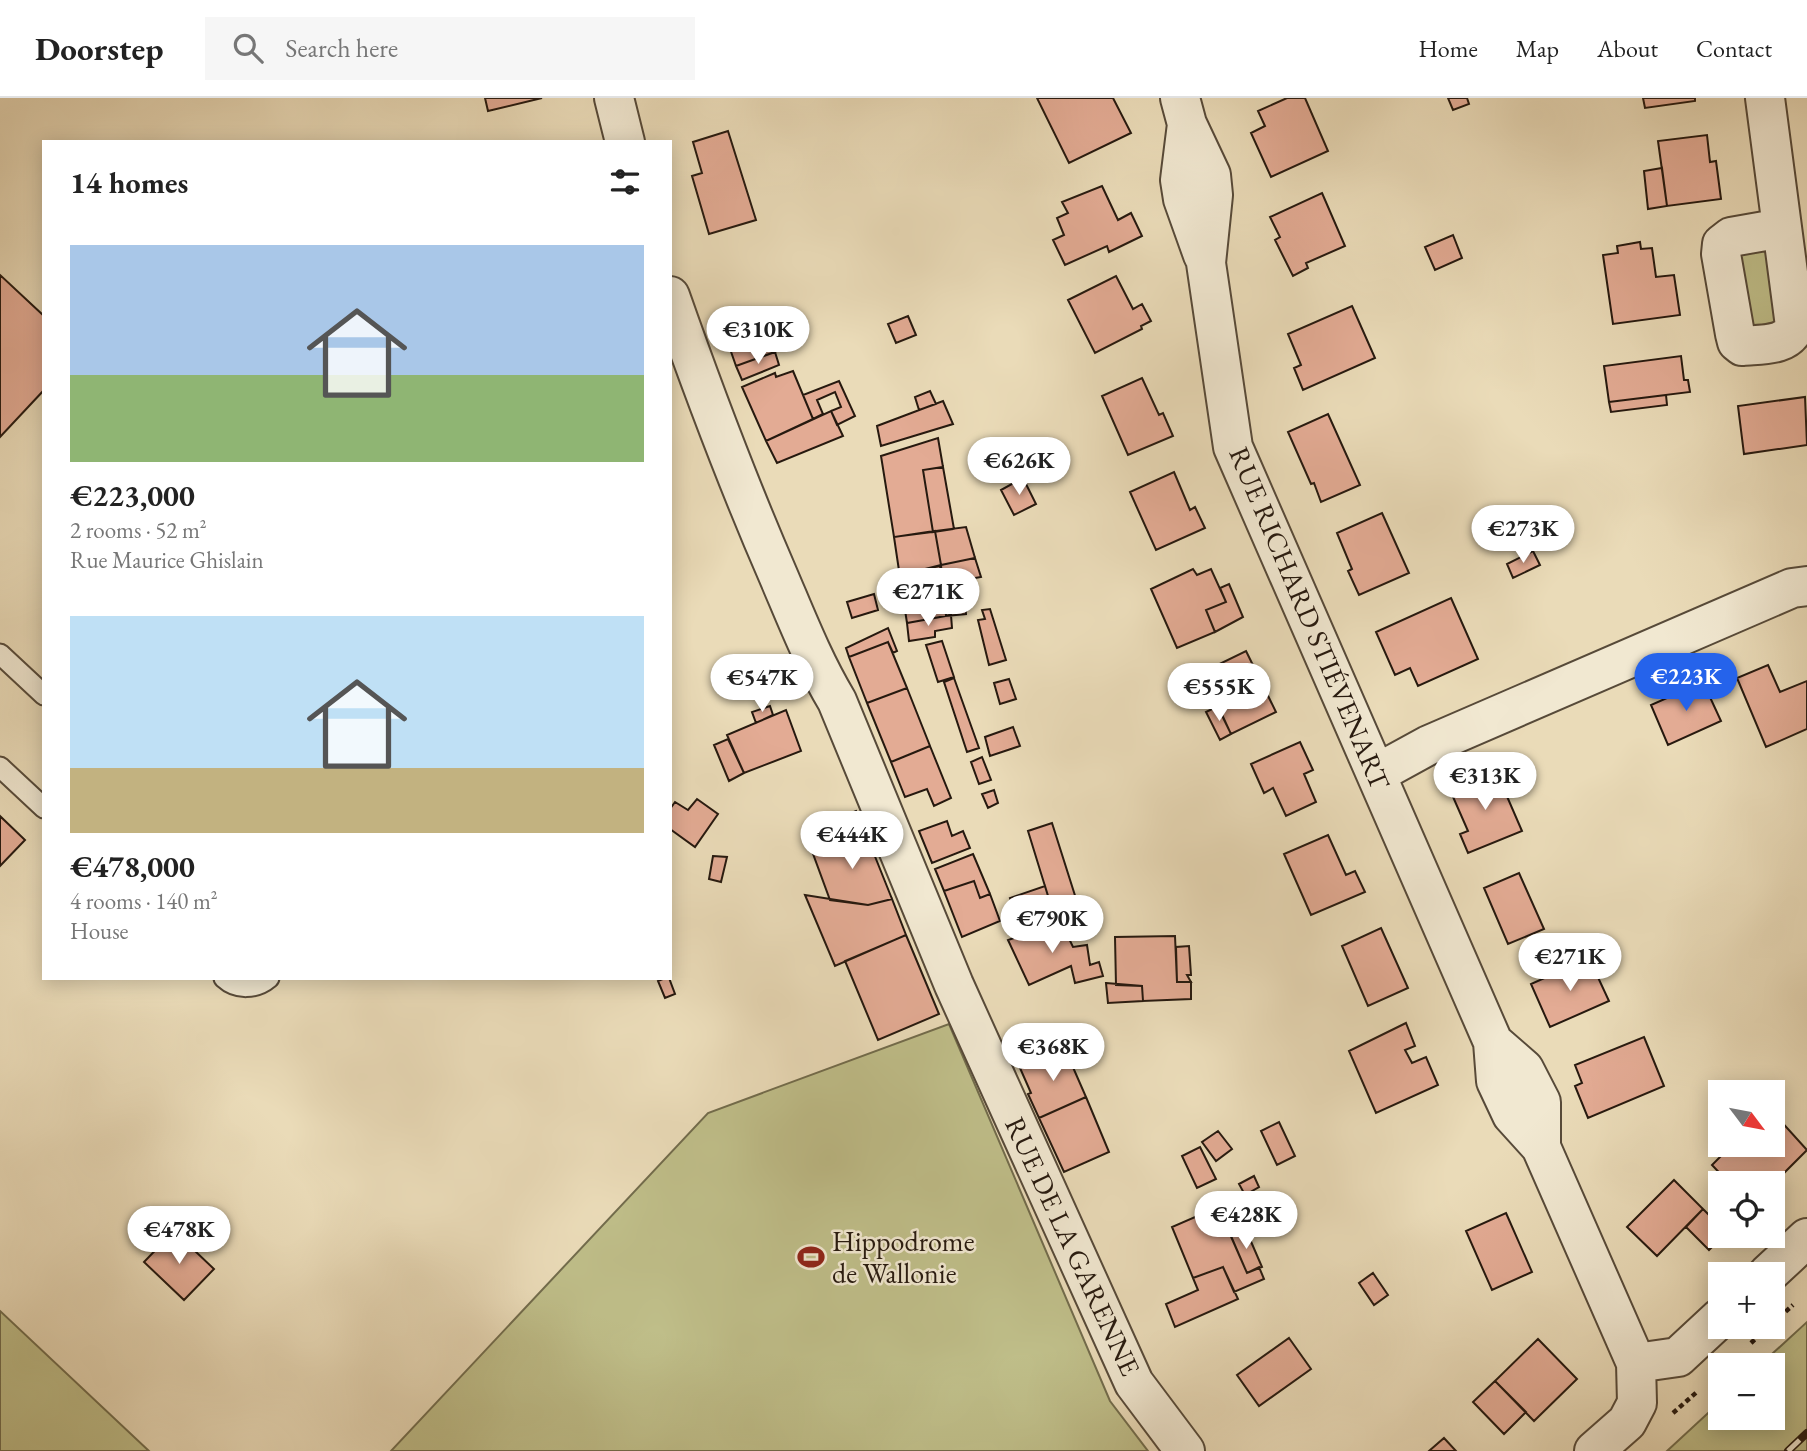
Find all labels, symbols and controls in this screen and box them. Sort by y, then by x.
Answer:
search box [205,17,695,80]
text: Doorstep [35,27,163,70]
icon: search [229,29,267,67]
text: Search here [285,31,398,65]
text: Home [1418,33,1478,64]
text: Map [1516,33,1559,64]
text: About [1597,33,1658,64]
text: Contact [1696,33,1772,64]
text: 14 homes [70,163,188,202]
icon: filters [606,163,644,201]
icon: home [294,290,420,416]
pin: €310K [709,306,807,366]
text: €310K [722,314,794,344]
pin: €626K [970,438,1068,497]
street label: RUE RICHARD STIÉVENART [1221,441,1399,795]
text: €626K [983,445,1055,475]
text: €223,000 [70,476,195,515]
pin: €273K [1474,505,1572,565]
text: €273K [1487,513,1559,543]
text: 2 rooms · 52 m² [70,515,207,545]
text: Rue Maurice Ghislain [70,545,264,575]
pin: €271K [879,568,977,628]
text: €271K [892,576,964,606]
pin: €547K [713,654,811,714]
pin: €223K [1637,654,1735,713]
icon: home [294,661,420,787]
text: €223K [1650,661,1722,691]
text: €547K [726,662,798,692]
pin: €555K [1170,664,1268,723]
text: €555K [1183,671,1255,701]
pin: €313K [1436,752,1534,812]
text: €313K [1449,760,1521,790]
pin: €444K [803,812,901,871]
text: €444K [816,819,888,849]
text: €478,000 [70,847,195,886]
text: 4 rooms · 140 m² [70,886,218,916]
pin: €790K [1003,896,1101,955]
text: €790K [1016,903,1088,933]
text: House [70,916,129,946]
pin: €271K [1521,934,1619,993]
text: €271K [1534,941,1606,971]
pin: €368K [1004,1024,1102,1083]
text: €368K [1017,1031,1089,1061]
north arrow [1708,1080,1785,1157]
map controls [1708,1080,1785,1430]
street label: RUE DE LA GARENNE [997,1111,1149,1381]
button: locate [1708,1171,1785,1248]
pin: €428K [1197,1192,1295,1251]
text: €428K [1210,1199,1282,1229]
pin: €478K [130,1206,228,1266]
text: €478K [143,1214,215,1244]
place label: Hippodrome de Wallonie [832,1223,975,1291]
sports icon: Hippodrome de Wallonie [796,1242,826,1272]
button: + [1708,1262,1785,1339]
button: − [1708,1353,1785,1430]

